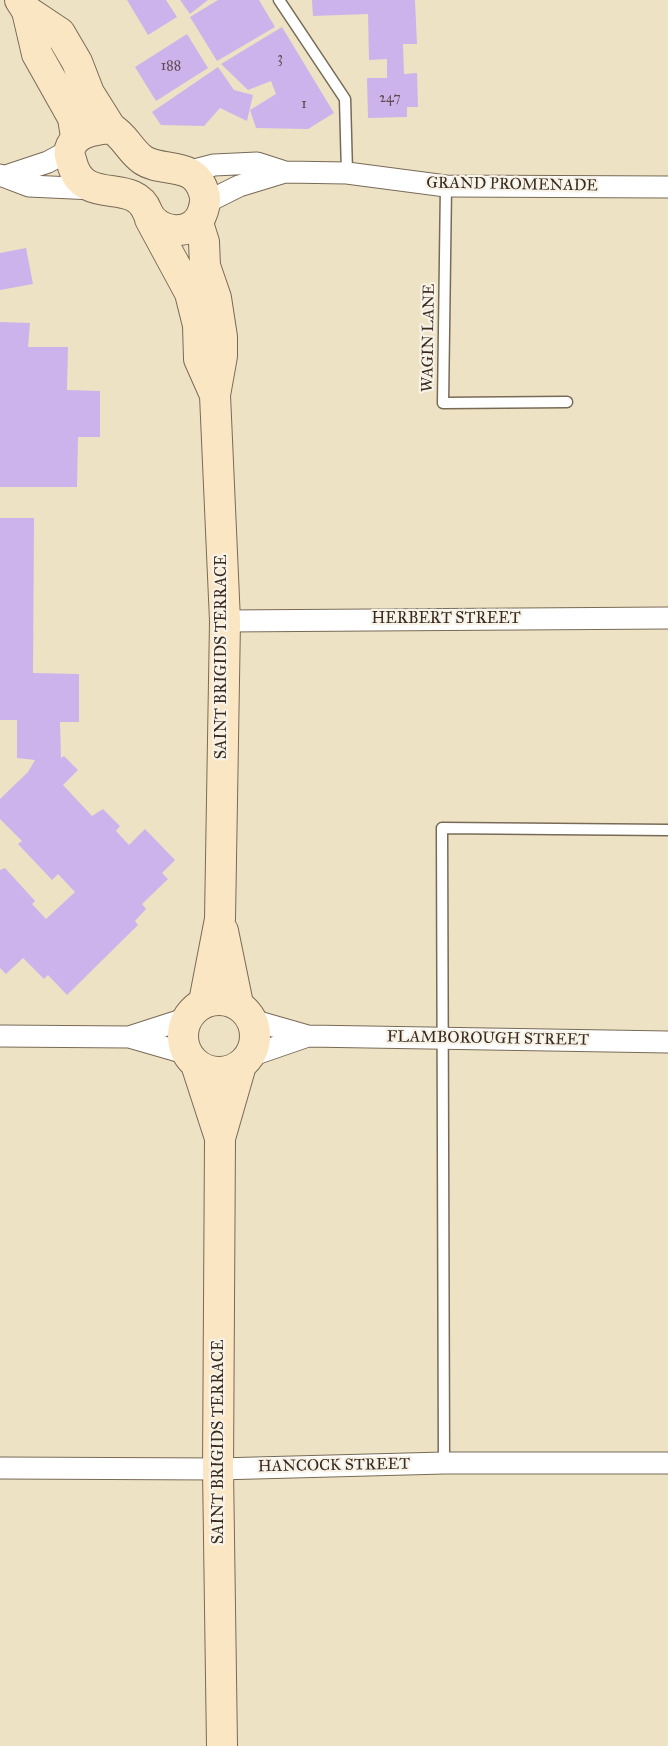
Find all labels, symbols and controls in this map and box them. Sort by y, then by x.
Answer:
house number: 3 [277,51,283,67]
house number: 188 [161,59,181,75]
house number: 247 [379,91,401,107]
house number: 1 [301,97,307,113]
street label: GRAND PROMENADE [426,174,598,196]
street label: WAGIN LANE [418,284,440,392]
street label: SAINT BRIGIDS TERRACE [212,555,232,759]
street label: HERBERT STREET [371,609,521,629]
street label: FLAMBOROUGH STREET [387,1028,589,1050]
street label: SAINT BRIGIDS TERRACE [209,1340,229,1544]
street label: HANCOCK STREET [258,1455,410,1477]

